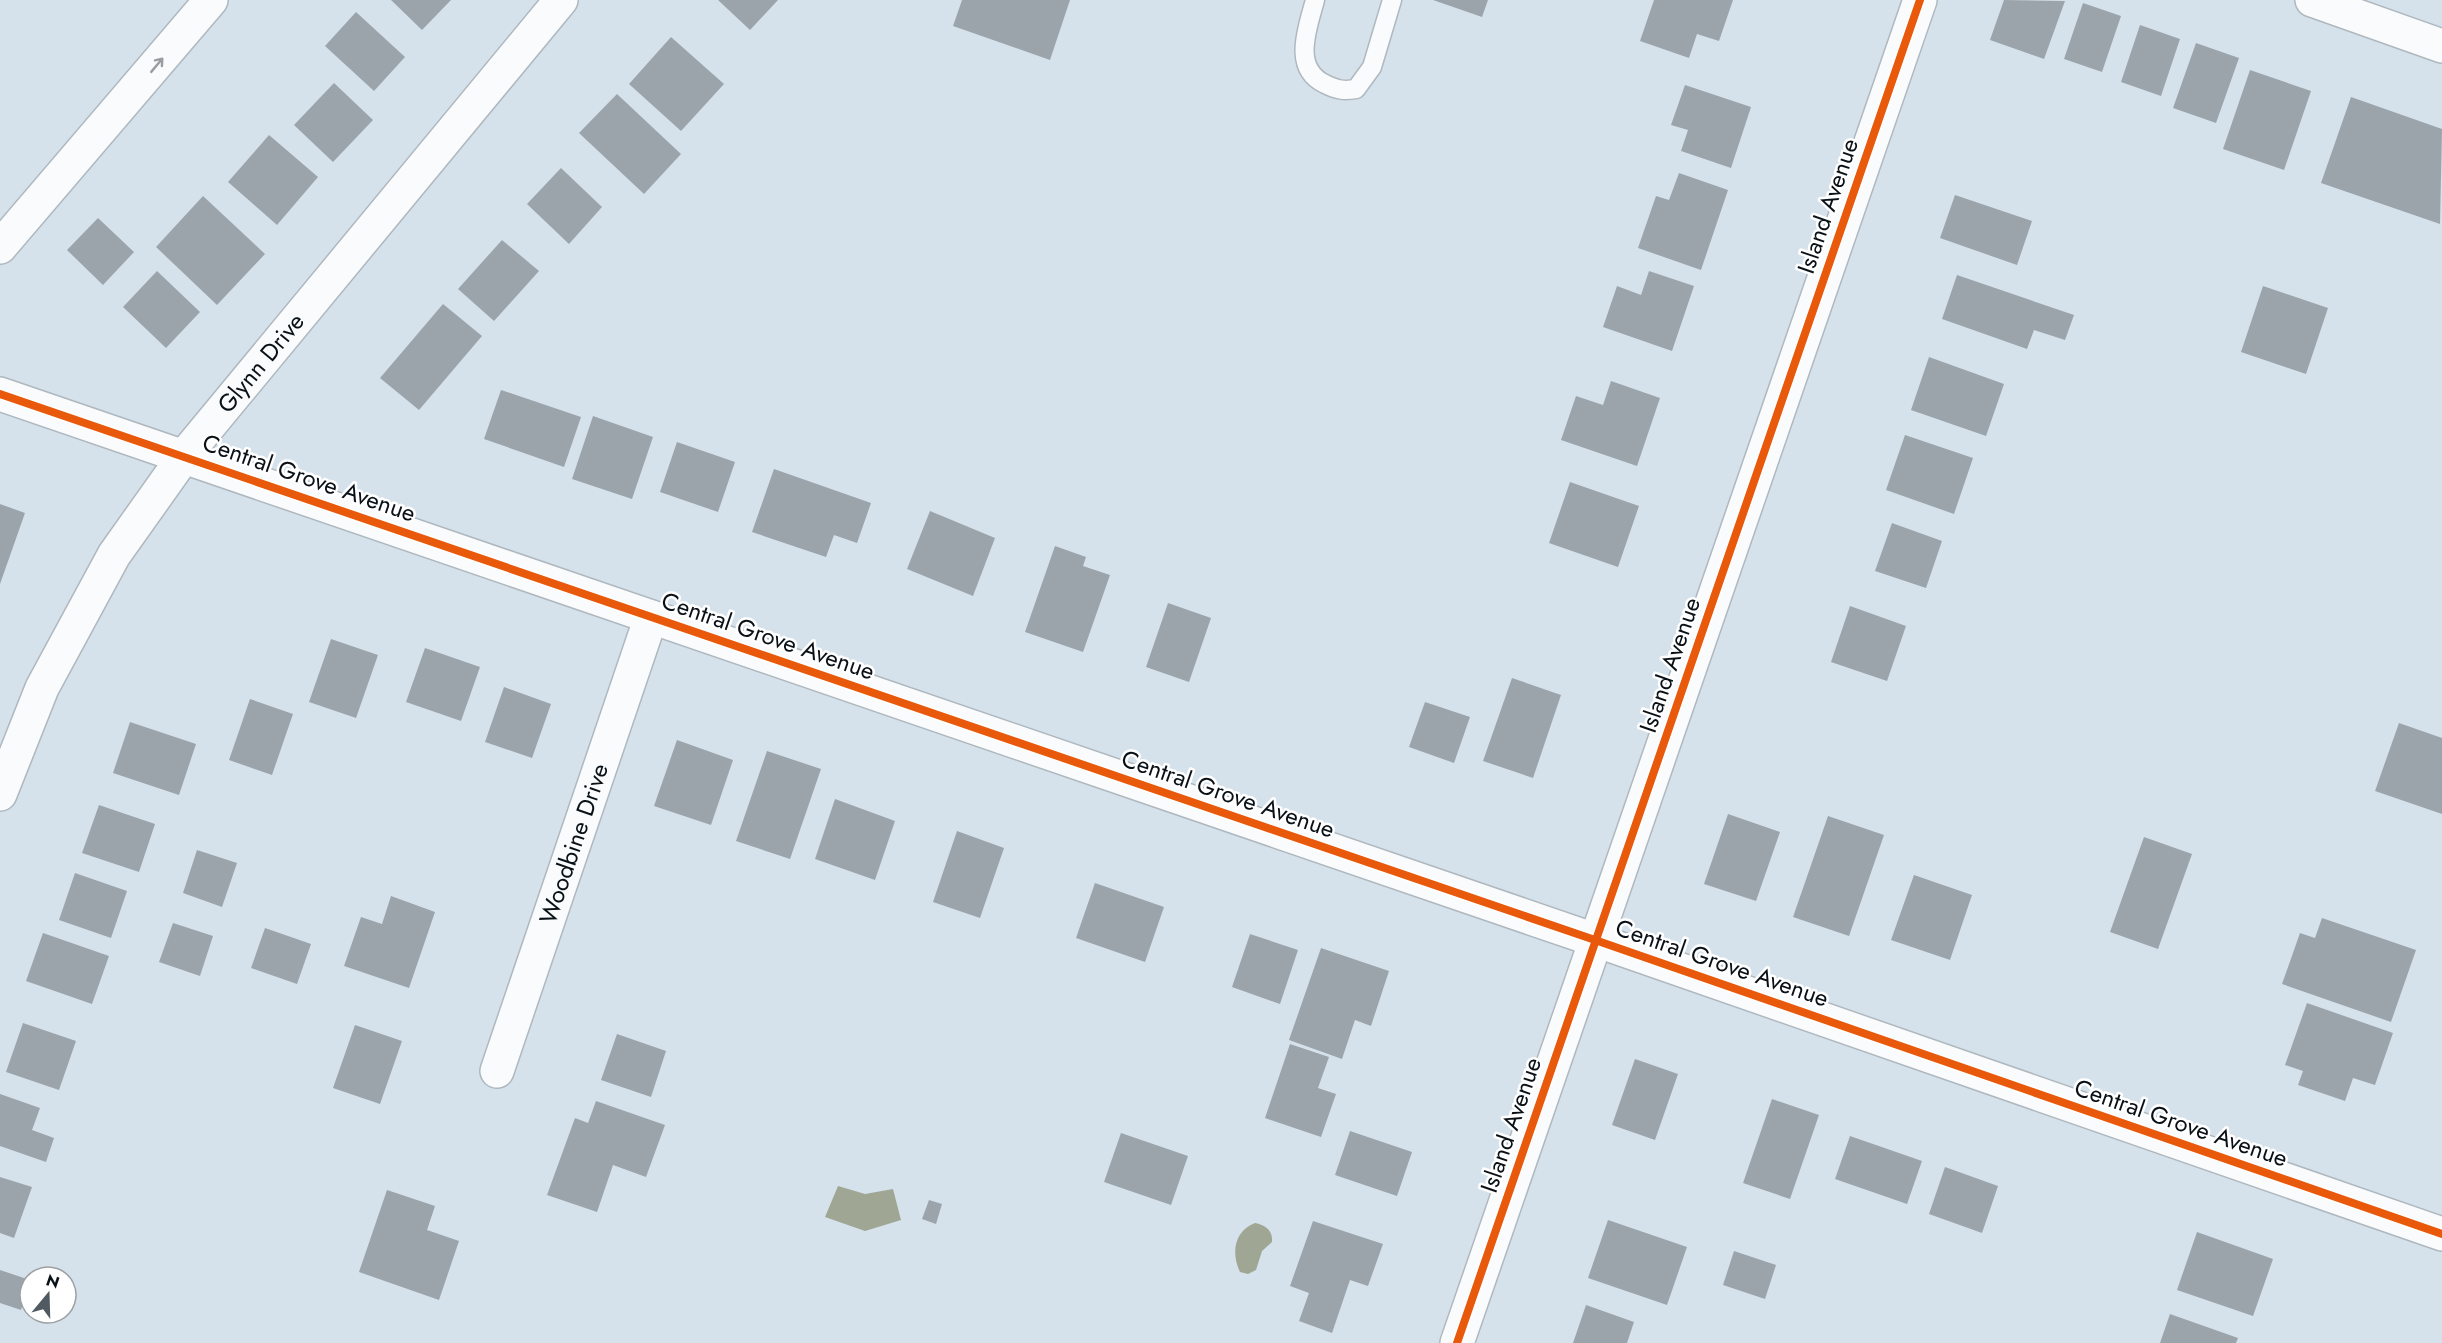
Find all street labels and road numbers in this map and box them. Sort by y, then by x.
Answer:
street label: Island Avenue [1788,134,1867,278]
street label: Glynn Drive [209,305,312,420]
street label: Central Grove Avenue [198,425,420,530]
street label: Central Grove Avenue [657,583,879,688]
street label: Island Avenue [1630,593,1709,737]
street label: Central Grove Avenue [1117,741,1339,846]
street label: Woodbine Drive [530,759,617,928]
street label: Central Grove Avenue [1611,910,1833,1015]
street label: Island Avenue [1471,1053,1550,1197]
street label: Central Grove Avenue [2070,1070,2292,1175]

